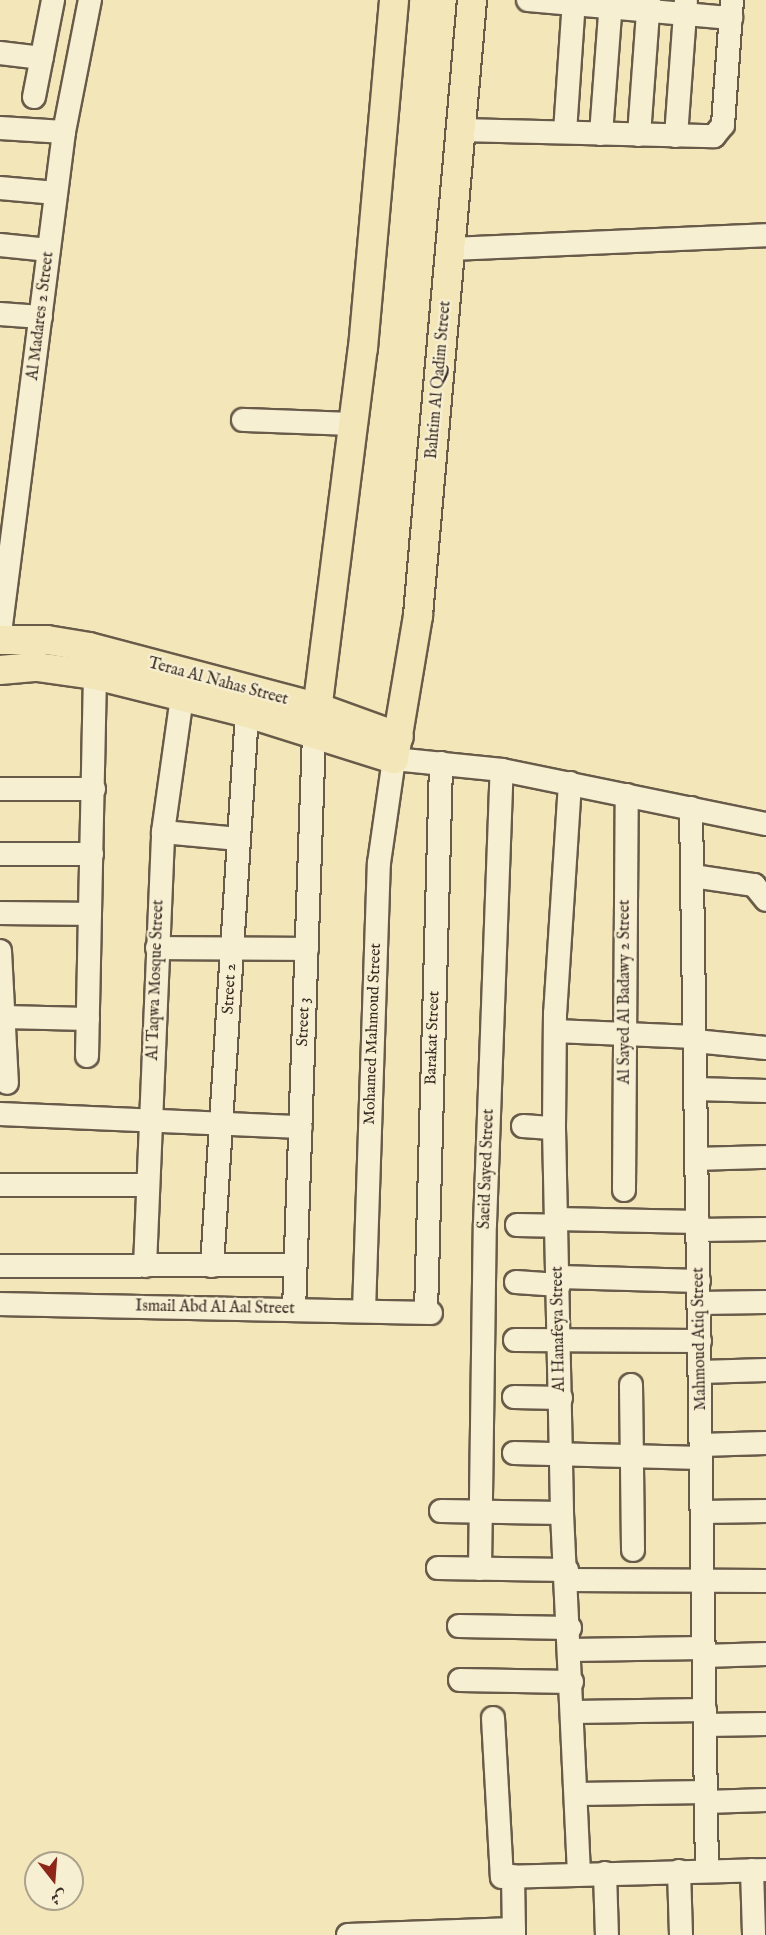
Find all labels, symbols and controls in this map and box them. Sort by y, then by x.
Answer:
street label: Al Madares 2 Street [24,251,58,381]
street label: Bahtim Al Qadim Street [423,300,455,460]
street label: Teraa Al Nahas Street [146,654,290,710]
street label: Al Taqwa Mosque Street [144,899,168,1061]
street label: Al Sayed Al Badawy 2 Street [615,900,635,1084]
street label: Mohamed Mahmoud Street [360,943,386,1125]
street label: Street 2 [219,963,241,1015]
street label: Barakat Street [422,990,444,1086]
street label: Street 3 [294,997,314,1047]
street label: Saeid Sayed Street [475,1108,499,1230]
street label: Al Hanafeya Street [548,1266,570,1392]
street label: Mahmoud Atiq Street [689,1267,711,1411]
street label: Ismail Abd Al Aal Street [135,1297,295,1319]
north arrow [24,1851,84,1911]
text: ش [48,1884,69,1908]

